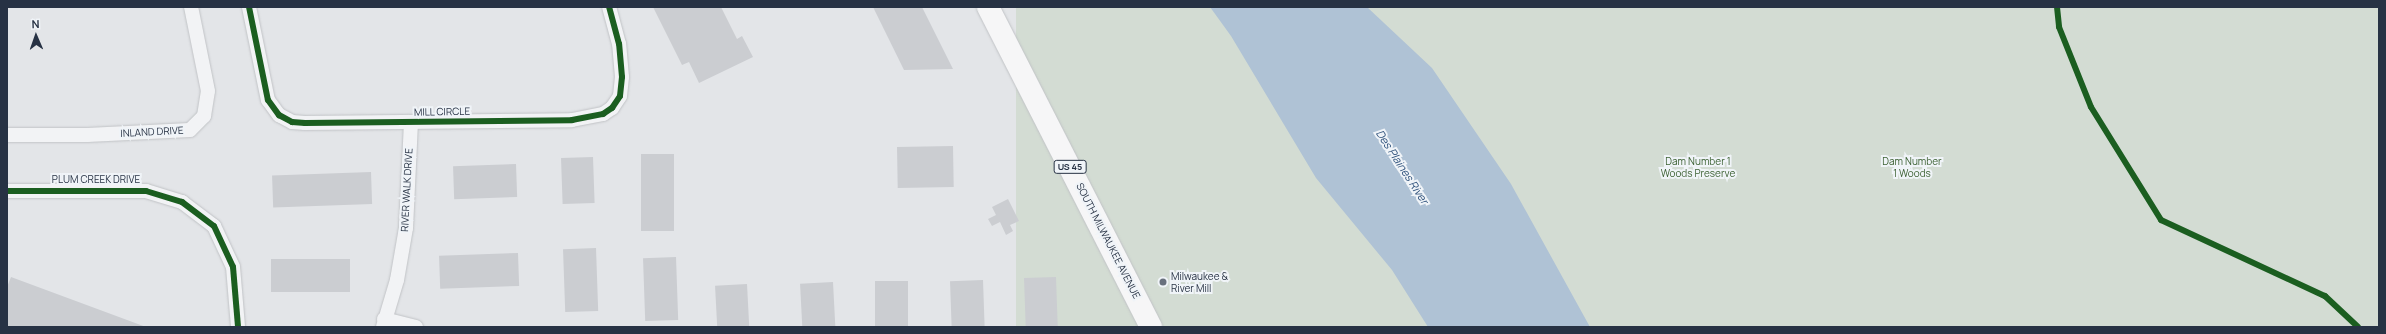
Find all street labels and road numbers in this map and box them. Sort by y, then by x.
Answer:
street label: MILL CIRCLE [414,106,470,118]
street label: INLAND DRIVE [120,124,184,140]
street label: RIVER WALK DRIVE [399,148,415,232]
road number: US 45 [1053,160,1087,174]
street label: PLUM CREEK DRIVE [52,174,140,186]
street label: SOUTH MILWAUKEE AVENUE [1074,181,1142,301]

